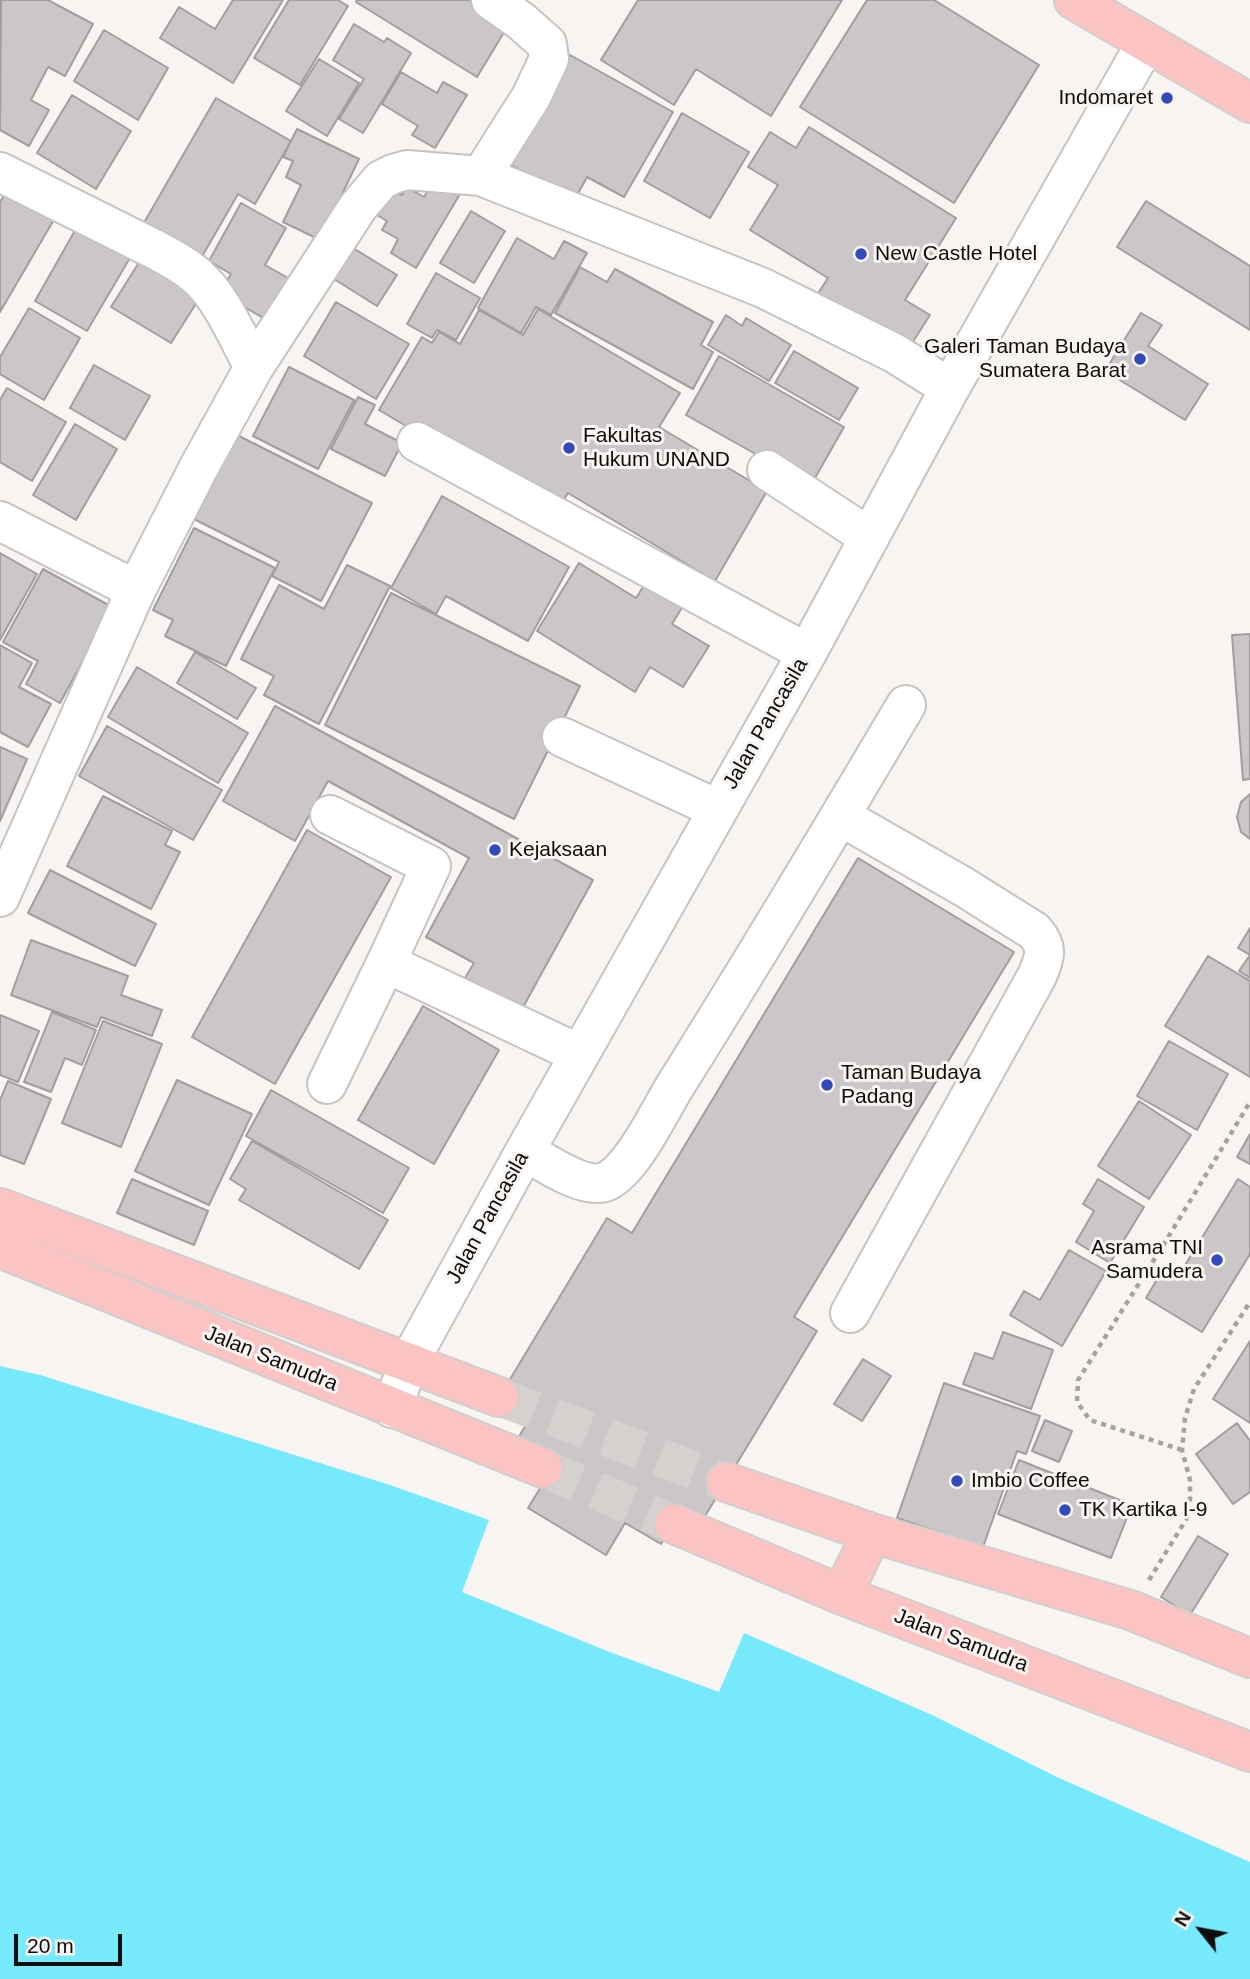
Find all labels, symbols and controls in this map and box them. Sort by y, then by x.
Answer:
place label: Indomaret [1058,85,1153,111]
marker: Indomaret [1159,90,1175,106]
place label: New Castle Hotel [875,241,1037,267]
marker: New Castle Hotel [853,246,869,262]
place label: Galeri Taman Budaya Sumatera Barat [924,334,1126,384]
marker: Galeri Taman Budaya Sumatera Barat [1132,351,1148,367]
place label: Fakultas Hukum UNAND [583,423,730,473]
marker: Fakultas Hukum UNAND [561,440,577,456]
street label: Jalan Pancasila [718,654,814,794]
place label: Kejaksaan [509,837,607,863]
marker: Kejaksaan [487,842,503,858]
place label: Taman Budaya Padang [841,1060,981,1110]
marker: Taman Budaya Padang [819,1077,835,1093]
street label: Jalan Pancasila [441,1148,535,1288]
place label: Asrama TNI Samudera [1091,1235,1203,1285]
marker: Asrama TNI Samudera [1209,1252,1225,1268]
street label: Jalan Samudra [201,1321,341,1397]
place label: Imbio Coffee [971,1468,1090,1494]
marker: Imbio Coffee [949,1473,965,1489]
place label: TK Kartika I-9 [1079,1497,1207,1523]
marker: TK Kartika I-9 [1057,1502,1073,1518]
street label: Jalan Samudra [891,1604,1031,1678]
north arrow [1166,1895,1236,1965]
text: N [1170,1908,1195,1930]
scale bar [18,1920,126,1964]
text: 20 m [27,1934,74,1957]

